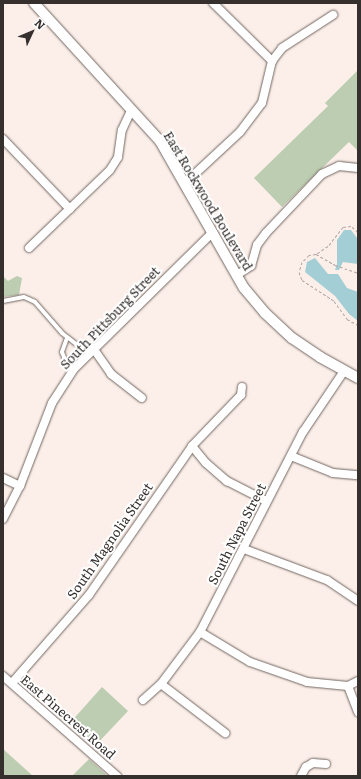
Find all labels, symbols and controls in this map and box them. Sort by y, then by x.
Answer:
north arrow [12,12,52,52]
text: N [32,15,50,33]
street label: East Rockwood Boulevard [160,128,256,274]
street label: South Pittsburg Street [57,263,163,373]
street label: South Magnolia Street [64,480,156,602]
street label: South Napa Street [205,481,269,587]
street label: East Pinecrest Road [17,672,119,762]

